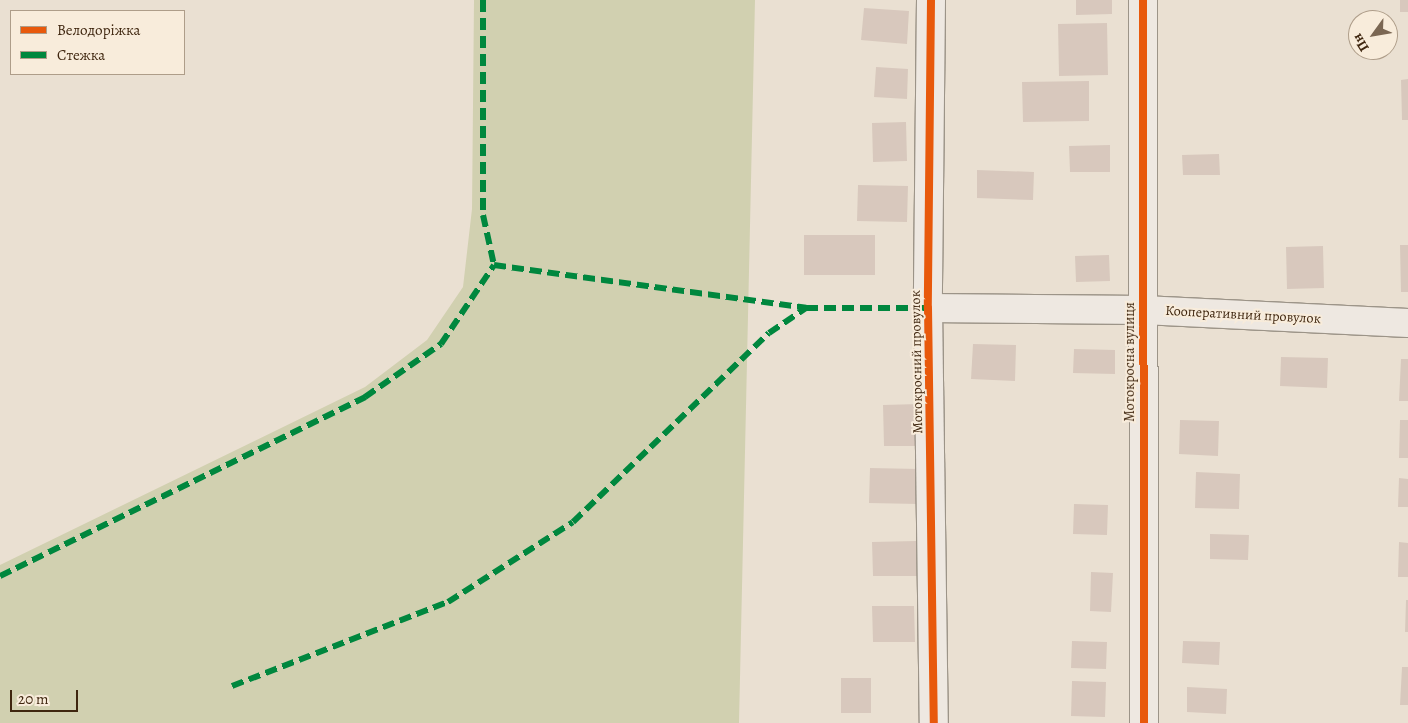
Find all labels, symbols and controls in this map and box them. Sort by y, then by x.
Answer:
legend [10,10,185,75]
north arrow [1348,10,1398,60]
text: Велодоріжка [57,20,140,40]
text: Пн [1348,30,1374,55]
text: Стежка [57,45,105,65]
street label: Мотокросний провулок [907,290,927,434]
street label: Мотокросна вулиця [1122,302,1138,422]
street label: Кооперативний провулок [1165,303,1321,327]
scale bar [12,680,80,712]
text: 20 m [18,689,49,709]

